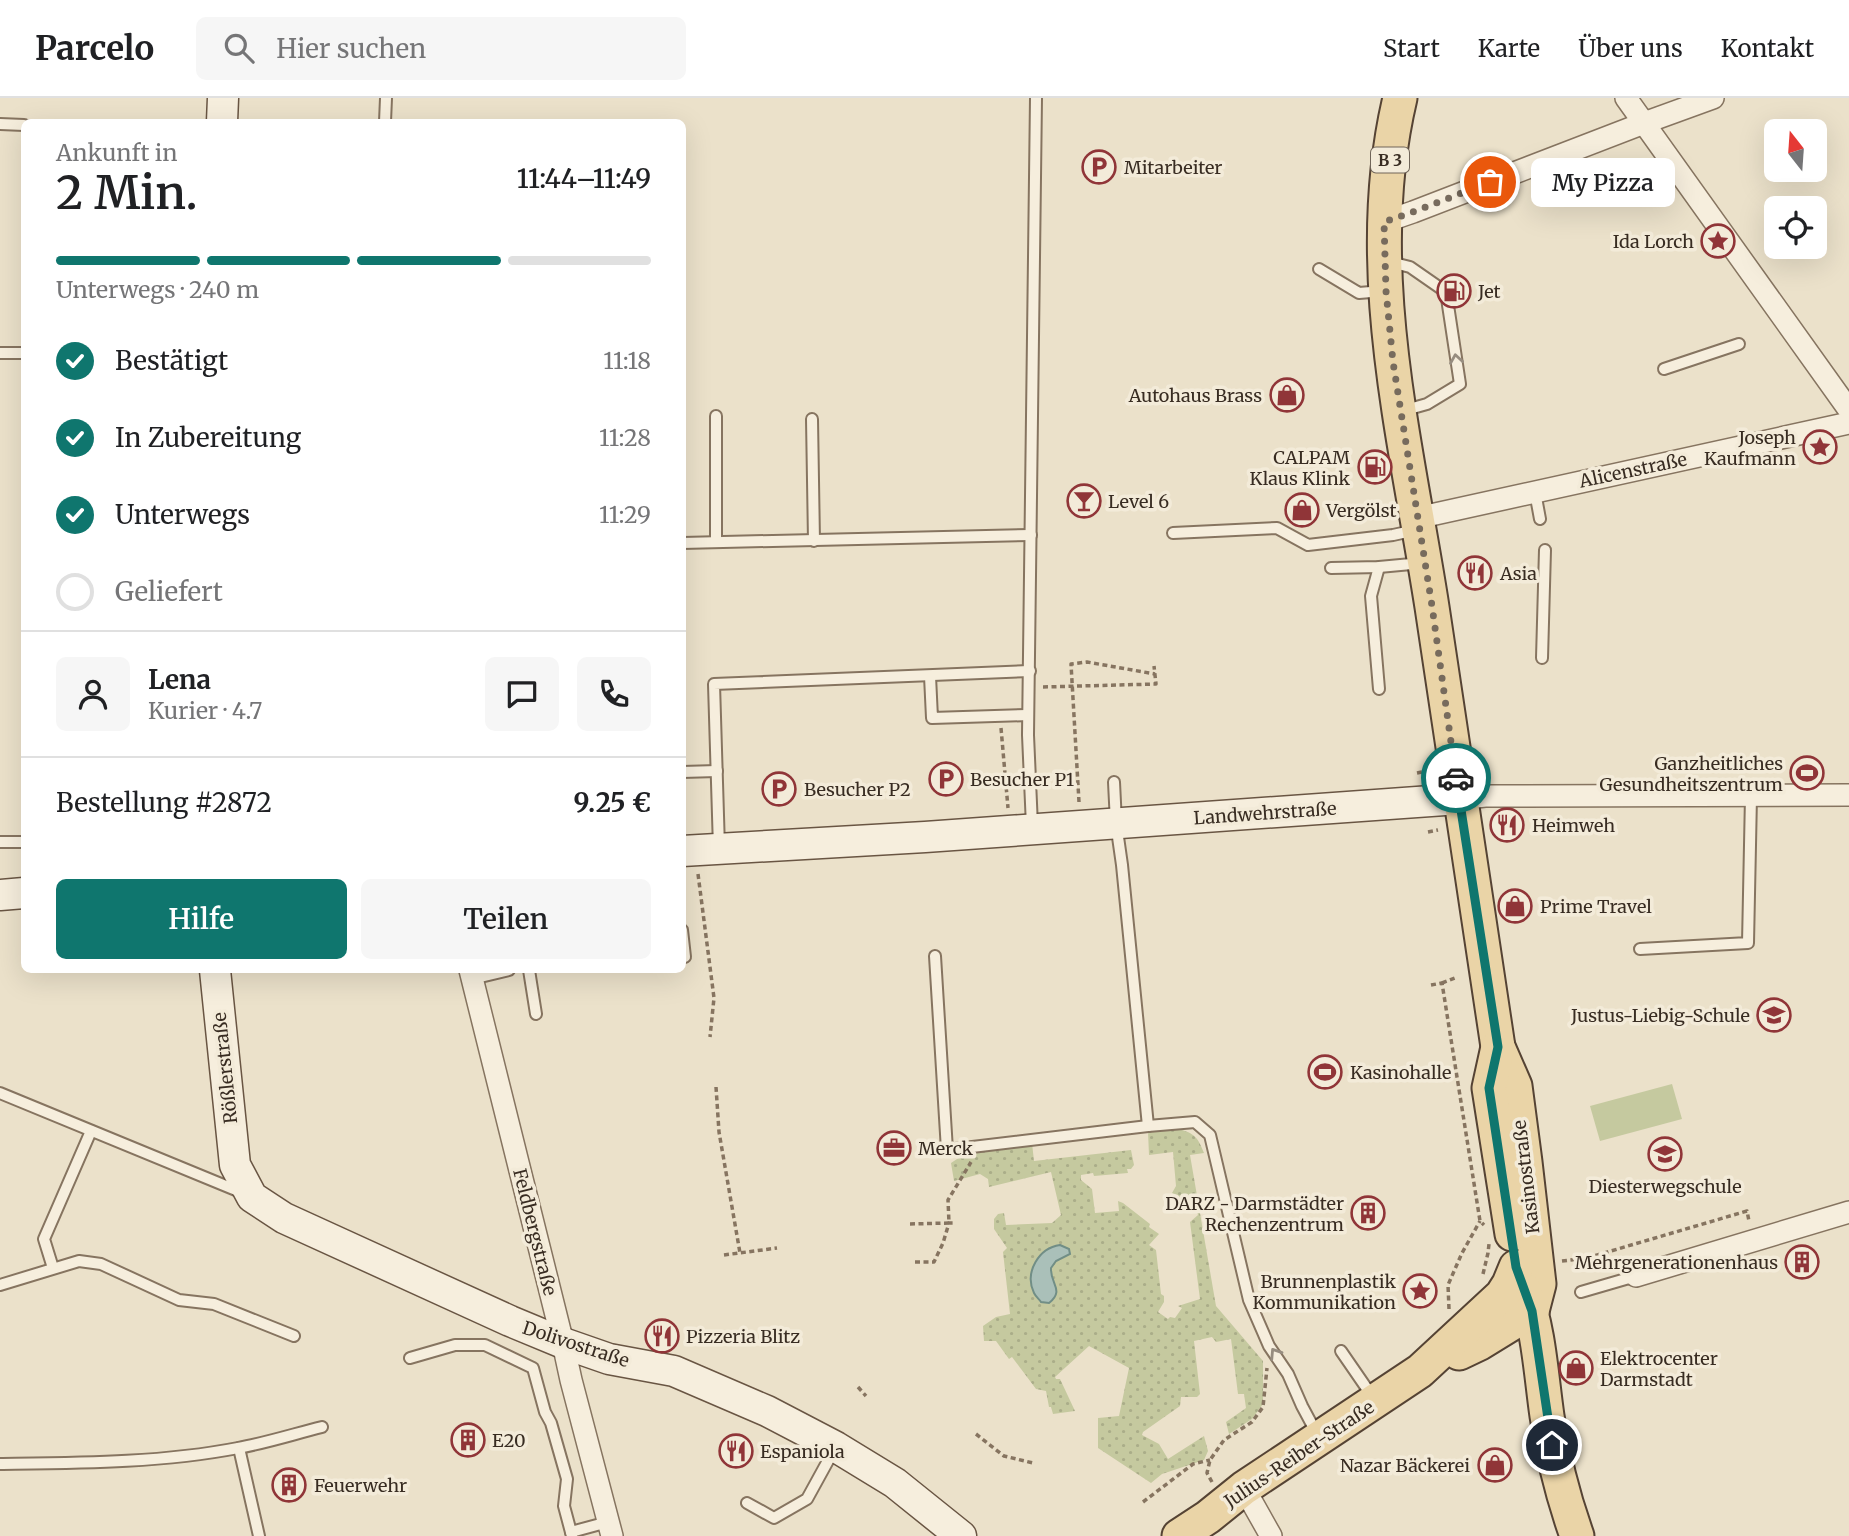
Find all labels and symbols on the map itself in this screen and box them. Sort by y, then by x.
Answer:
north arrow [1764,119,1827,182]
parking icon: Mitarbeiter [1080,148,1118,186]
road number: B 3 [1371,148,1409,172]
pin [1460,152,1520,212]
place label: Mitarbeiter [1124,156,1222,179]
callout: My Pizza [1532,158,1676,206]
place icon: Ida Lorch [1699,222,1737,260]
place label: Ida Lorch [1613,230,1694,253]
fuel station icon: Jet [1435,272,1473,310]
place label: Jet [1477,280,1501,303]
one-way arrow [1449,353,1464,365]
shop icon: Autohaus Brass [1268,376,1306,414]
place label: Autohaus Brass [1128,384,1262,407]
place label: Joseph Kaufmann [1704,426,1796,470]
place icon: Joseph Kaufmann [1801,428,1839,466]
place label: CALPAM Klaus Klink [1250,446,1351,490]
street label: Alicenstraße [1576,447,1689,493]
fuel station icon: CALPAM Klaus Klink [1356,448,1394,486]
bar icon: Level 6 [1065,482,1103,520]
place label: Level 6 [1108,490,1169,513]
shop icon: Vergölst [1283,491,1321,529]
place label: Vergölst [1325,499,1397,522]
restaurant icon: Asia [1456,554,1494,592]
place label: Asia [1499,562,1537,585]
courier [1421,743,1491,813]
place label: Ganzheitliches Gesundheitszentrum [1599,752,1783,796]
sports icon: Ganzheitliches Gesundheitszentrum [1788,754,1826,792]
parking icon: Besucher P1 [927,760,965,798]
place label: Besucher P1 [970,768,1074,791]
parking icon: Besucher P2 [760,770,798,808]
place label: Besucher P2 [804,778,911,801]
street label: Landwehrstraße [1193,797,1337,829]
restaurant icon: Heimweh [1488,806,1526,844]
place label: Heimweh [1532,814,1615,837]
shop icon: Prime Travel [1496,887,1534,925]
place label: Prime Travel [1540,895,1652,918]
school or university icon: Justus-Liebig-Schule [1755,996,1793,1034]
place label: Justus-Liebig-Schule [1570,1004,1750,1027]
street label: Rößlerstraße [208,1011,242,1125]
sports icon: Kasinohalle [1306,1053,1344,1091]
place label: Kasinohalle [1350,1061,1451,1084]
street label: Kasinostraße [1508,1119,1544,1235]
office icon: Merck [875,1129,913,1167]
school or university icon: Diesterwegschule [1646,1135,1684,1173]
place label: Merck [918,1137,974,1160]
street label: Feldbergstraße [508,1166,562,1298]
place label: Diesterwegschule [1588,1175,1742,1198]
place label: DARZ - Darmstädter Rechenzentrum [1165,1192,1344,1236]
building icon: DARZ - Darmstädter Rechenzentrum [1349,1194,1387,1232]
building icon: Mehrgenerationenhaus [1783,1243,1821,1281]
place label: Mehrgenerationenhaus [1575,1251,1778,1274]
place label: Brunnenplastik Kommunikation [1253,1270,1397,1314]
place icon: Brunnenplastik Kommunikation [1401,1272,1439,1310]
street label: Dolivostraße [520,1316,632,1372]
restaurant icon: Pizzeria Blitz [643,1317,681,1355]
place label: Pizzeria Blitz [686,1325,800,1348]
place label: Elektrocenter Darmstadt [1600,1347,1718,1391]
one-way arrow [1270,1348,1283,1361]
shop icon: Elektrocenter Darmstadt [1557,1349,1595,1387]
street label: Julius-Reiber-Straße [1219,1395,1378,1513]
pin [1522,1415,1582,1475]
building icon: E20 [449,1421,487,1459]
place label: E20 [492,1429,526,1452]
restaurant icon: Espaniola [717,1432,755,1470]
place label: Espaniola [760,1440,845,1463]
shop icon: Nazar Bäckerei [1476,1446,1514,1484]
place label: Nazar Bäckerei [1340,1454,1470,1477]
building icon: Feuerwehr [270,1466,308,1504]
place label: Feuerwehr [314,1474,407,1497]

